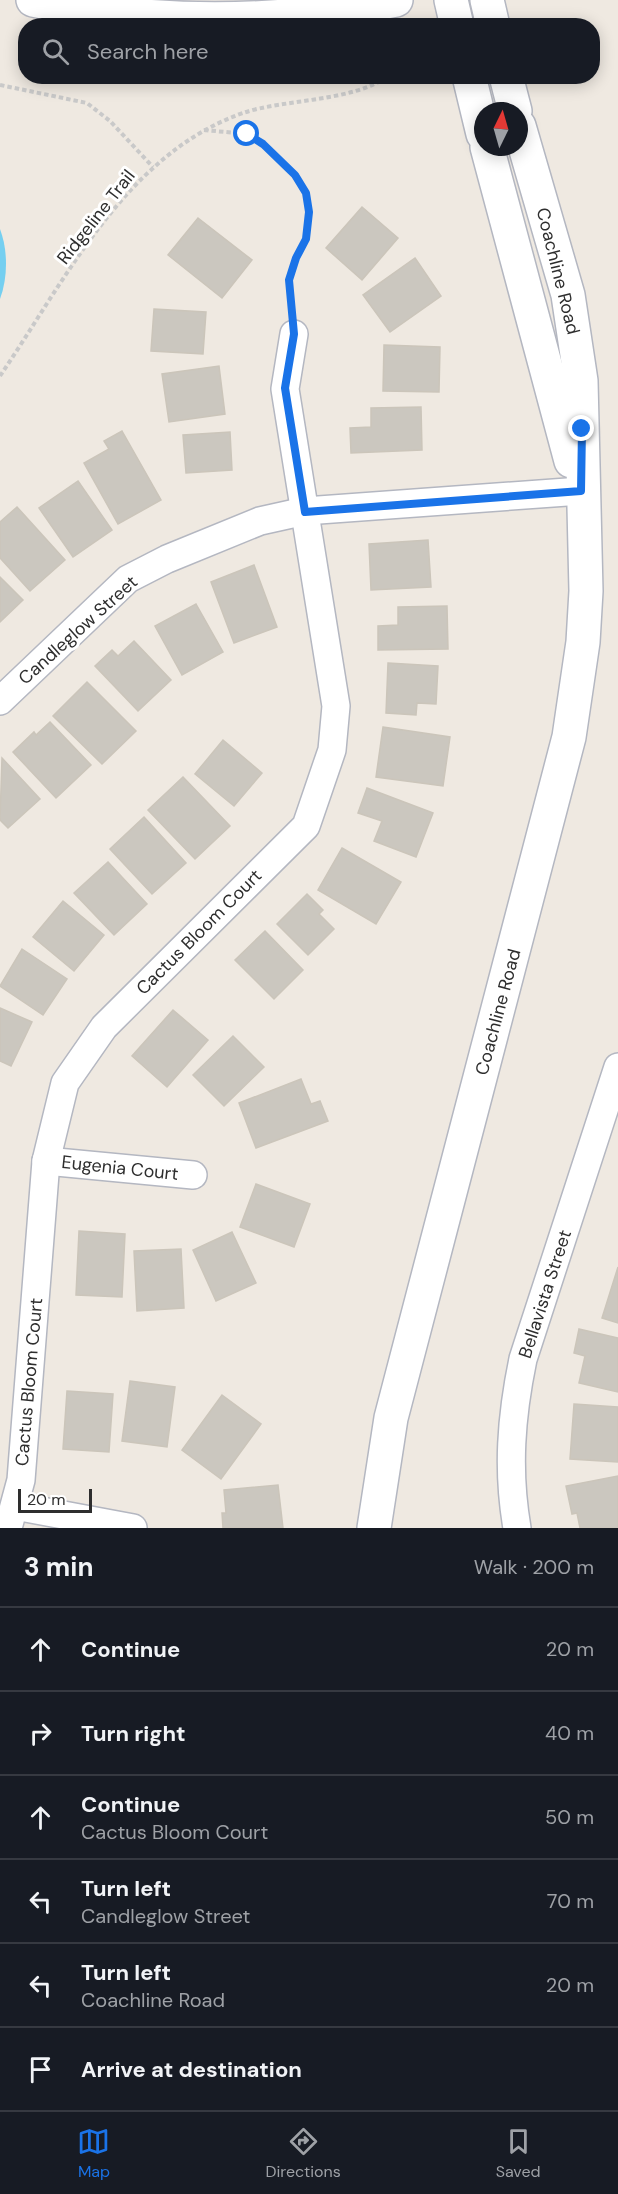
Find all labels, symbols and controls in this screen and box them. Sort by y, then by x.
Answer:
search box [18,18,600,84]
icon: search [39,35,72,68]
text: Search here [87,37,208,66]
north arrow [474,102,528,156]
route start [233,120,259,146]
street label: Ridgeline Trail [52,165,140,269]
street label: Coachline Road [531,205,585,337]
route end [568,415,594,441]
street label: Candleglow Street [13,570,143,690]
street label: Cactus Bloom Court [131,864,267,1000]
street label: Coachline Road [470,946,526,1078]
street label: Eugenia Court [60,1150,180,1186]
street label: Bellavista Street [513,1227,577,1361]
street label: Cactus Bloom Court [10,1297,48,1467]
scale bar [18,1486,92,1514]
text: 20 m [27,1489,66,1510]
text: 3 min [24,1550,93,1584]
text: Walk · 200 m [474,1554,594,1580]
icon: ahead [24,1633,57,1666]
text: Continue [81,1635,180,1664]
text: 20 m [546,1636,594,1662]
icon: right [24,1717,57,1750]
text: Turn right [81,1719,186,1748]
text: 40 m [545,1720,594,1746]
text: Continue [81,1790,180,1819]
icon: ahead [24,1801,57,1834]
text: 50 m [545,1804,594,1830]
text: Cactus Bloom Court [81,1819,268,1845]
text: Turn left [81,1874,171,1903]
icon: left [24,1885,57,1918]
text: 70 m [547,1888,594,1914]
text: Candleglow Street [81,1903,250,1929]
text: Turn left [81,1958,171,1987]
icon: left [24,1969,57,2002]
text: 20 m [546,1972,594,1998]
text: Coachline Road [81,1987,225,2013]
icon: arrive [24,2053,57,2086]
text: Arrive at destination [81,2055,302,2084]
tab: Map [77,2125,110,2182]
tab: Directions [265,2125,341,2182]
tab: Saved [496,2125,541,2182]

